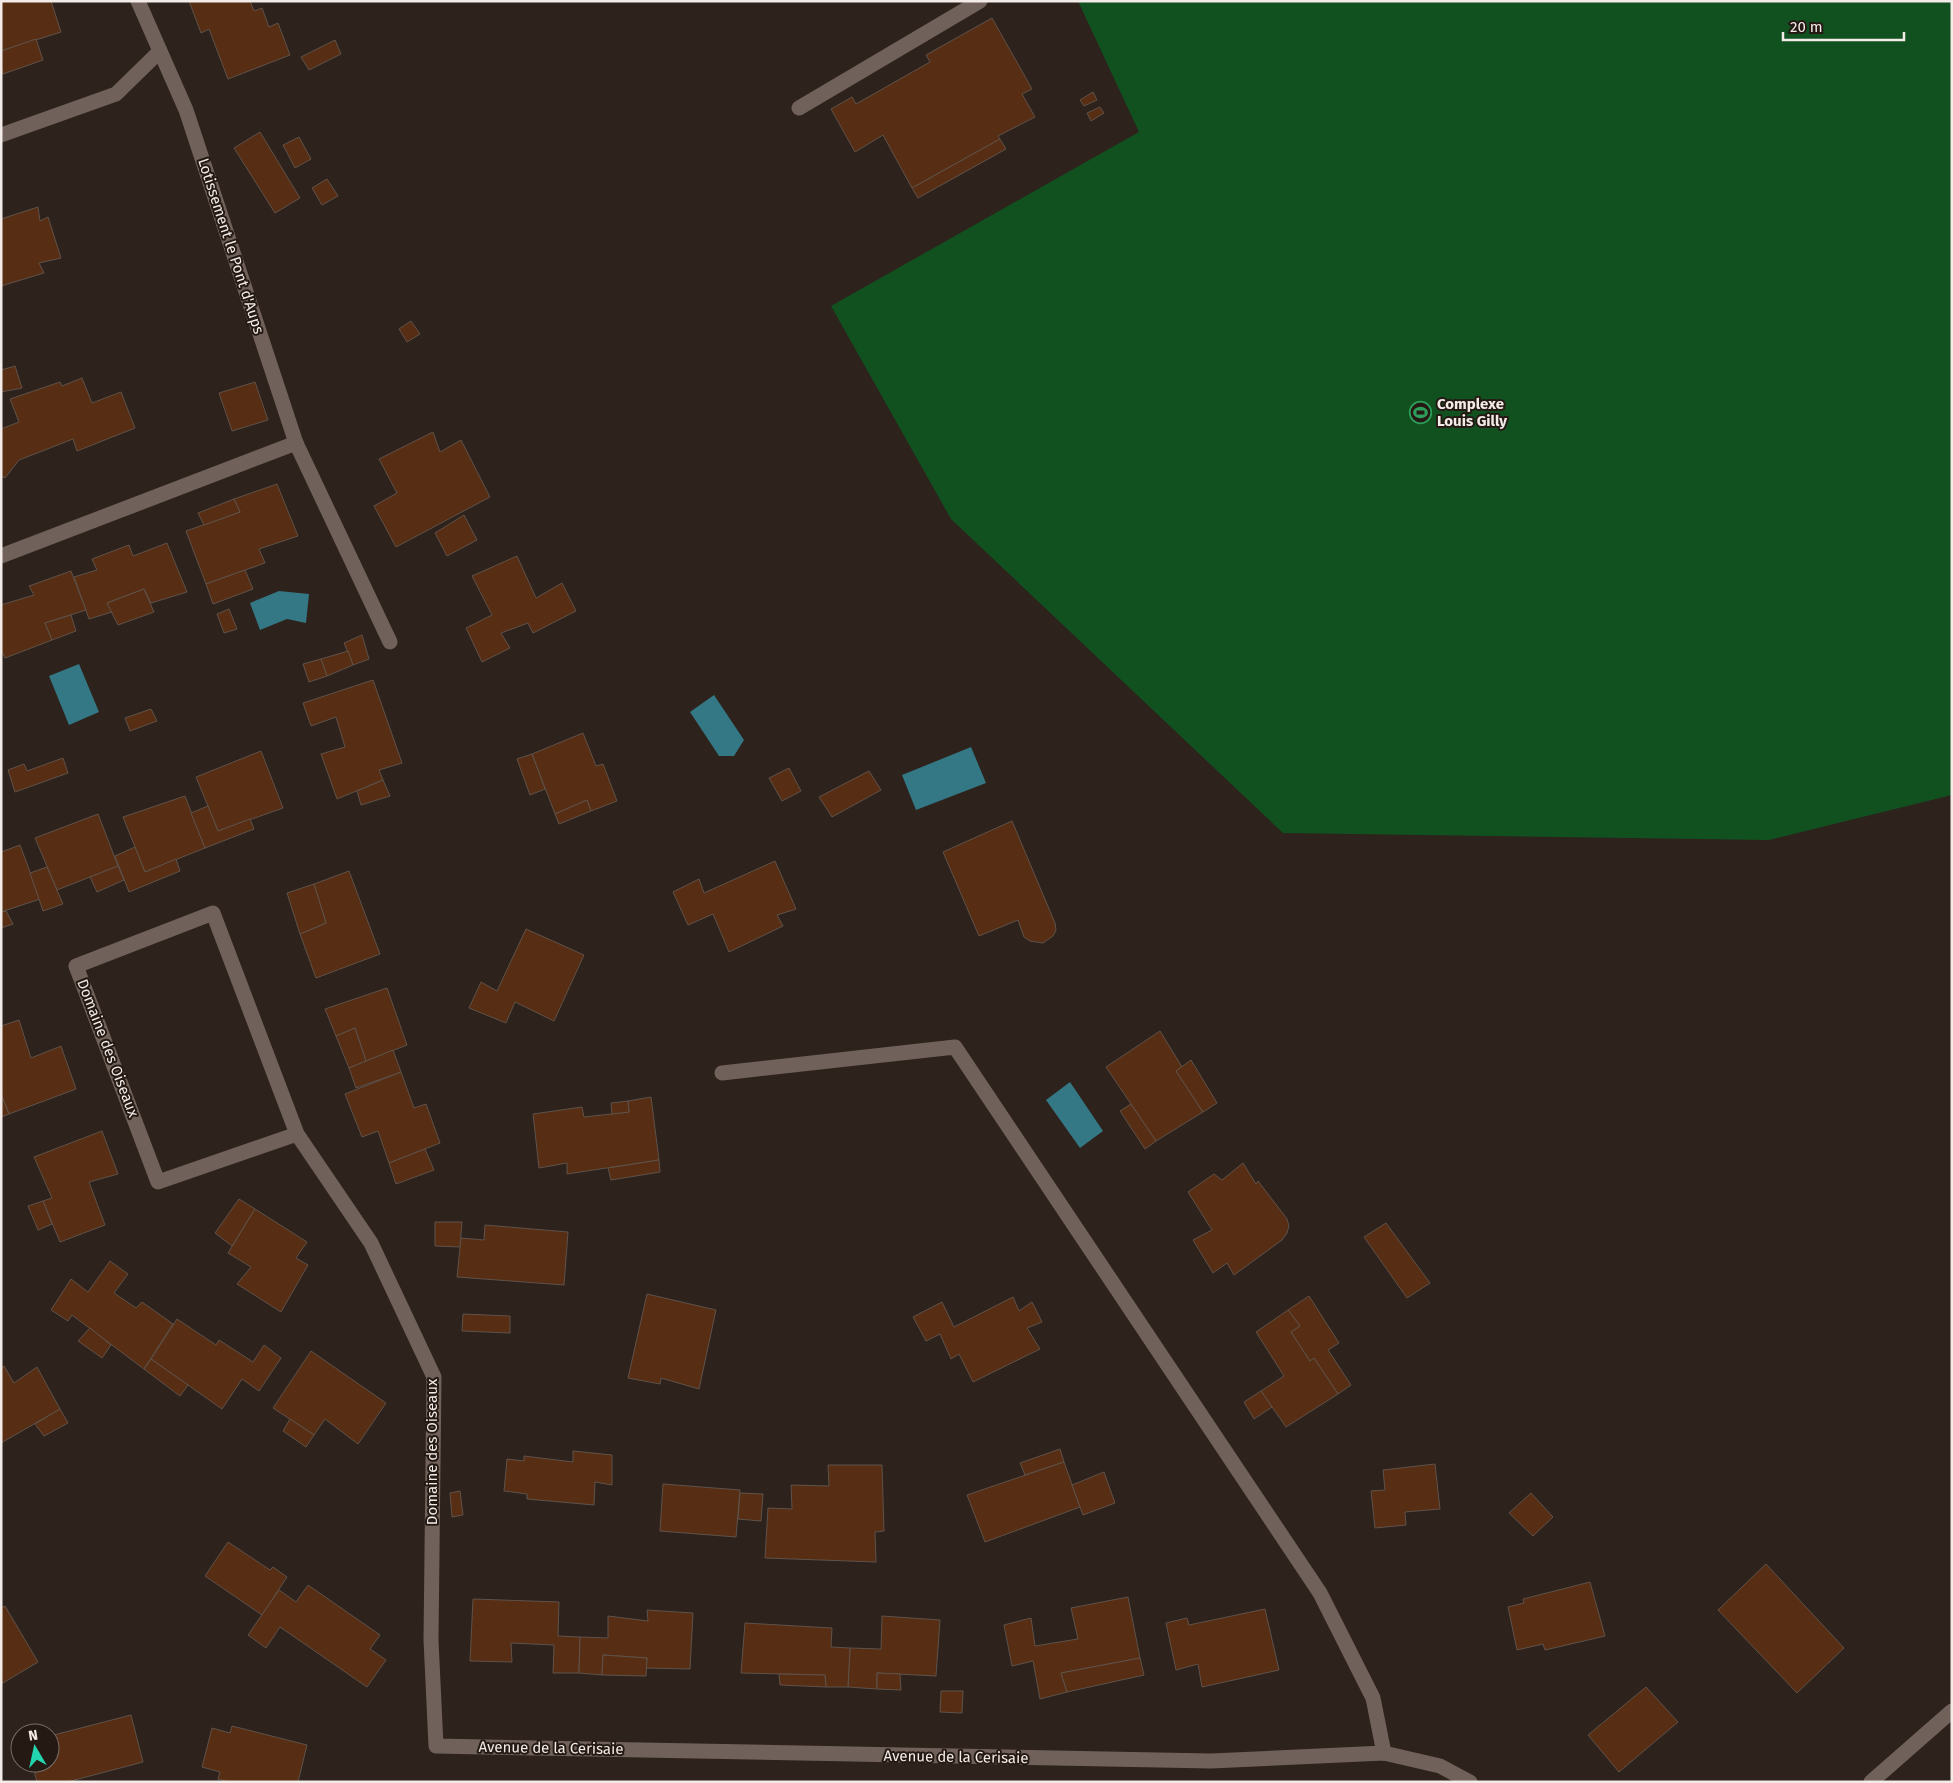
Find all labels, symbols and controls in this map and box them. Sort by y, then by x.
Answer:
scale bar [1783,10,1904,42]
text: 20 m [1790,18,1823,36]
street label: Lotissement le Pont d'Aups [194,156,268,336]
place label: Complexe Louis Gilly [1437,395,1507,430]
sports icon: Complexe Louis Gilly [1409,401,1433,425]
street label: Domaine des Oiseaux [73,976,143,1120]
street label: Domaine des Oiseaux [423,1378,441,1525]
north arrow [10,1723,60,1773]
text: N [27,1727,39,1745]
street label: Avenue de la Cerisaie [478,1738,624,1758]
street label: Avenue de la Cerisaie [883,1747,1029,1767]

